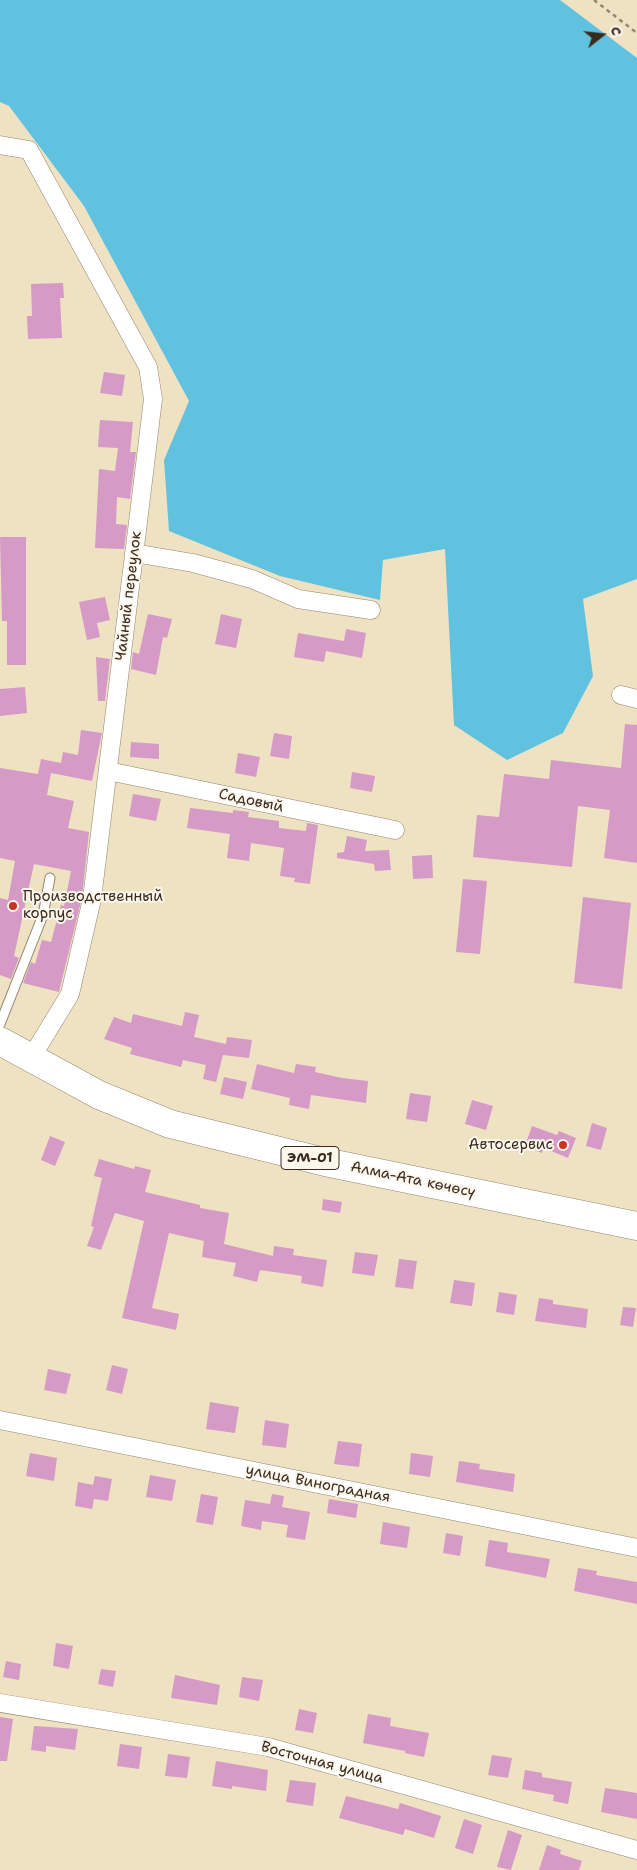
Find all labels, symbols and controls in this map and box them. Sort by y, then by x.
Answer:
north arrow [577,10,627,60]
text: С [607,24,626,37]
street label: Чайный переулок [112,530,146,662]
street label: Садовый [217,785,285,817]
place label: Производственный корпус [23,888,163,923]
marker: Производственный корпус [7,900,19,912]
place label: Автосервис [469,1136,553,1154]
marker: Автосервис [557,1139,569,1151]
road number: ЭМ-01 [281,1146,339,1170]
street label: Алма-Ата көчөсү [349,1158,477,1202]
street label: улица Виноградная [244,1461,392,1507]
street label: Восточная улица [259,1738,385,1788]

